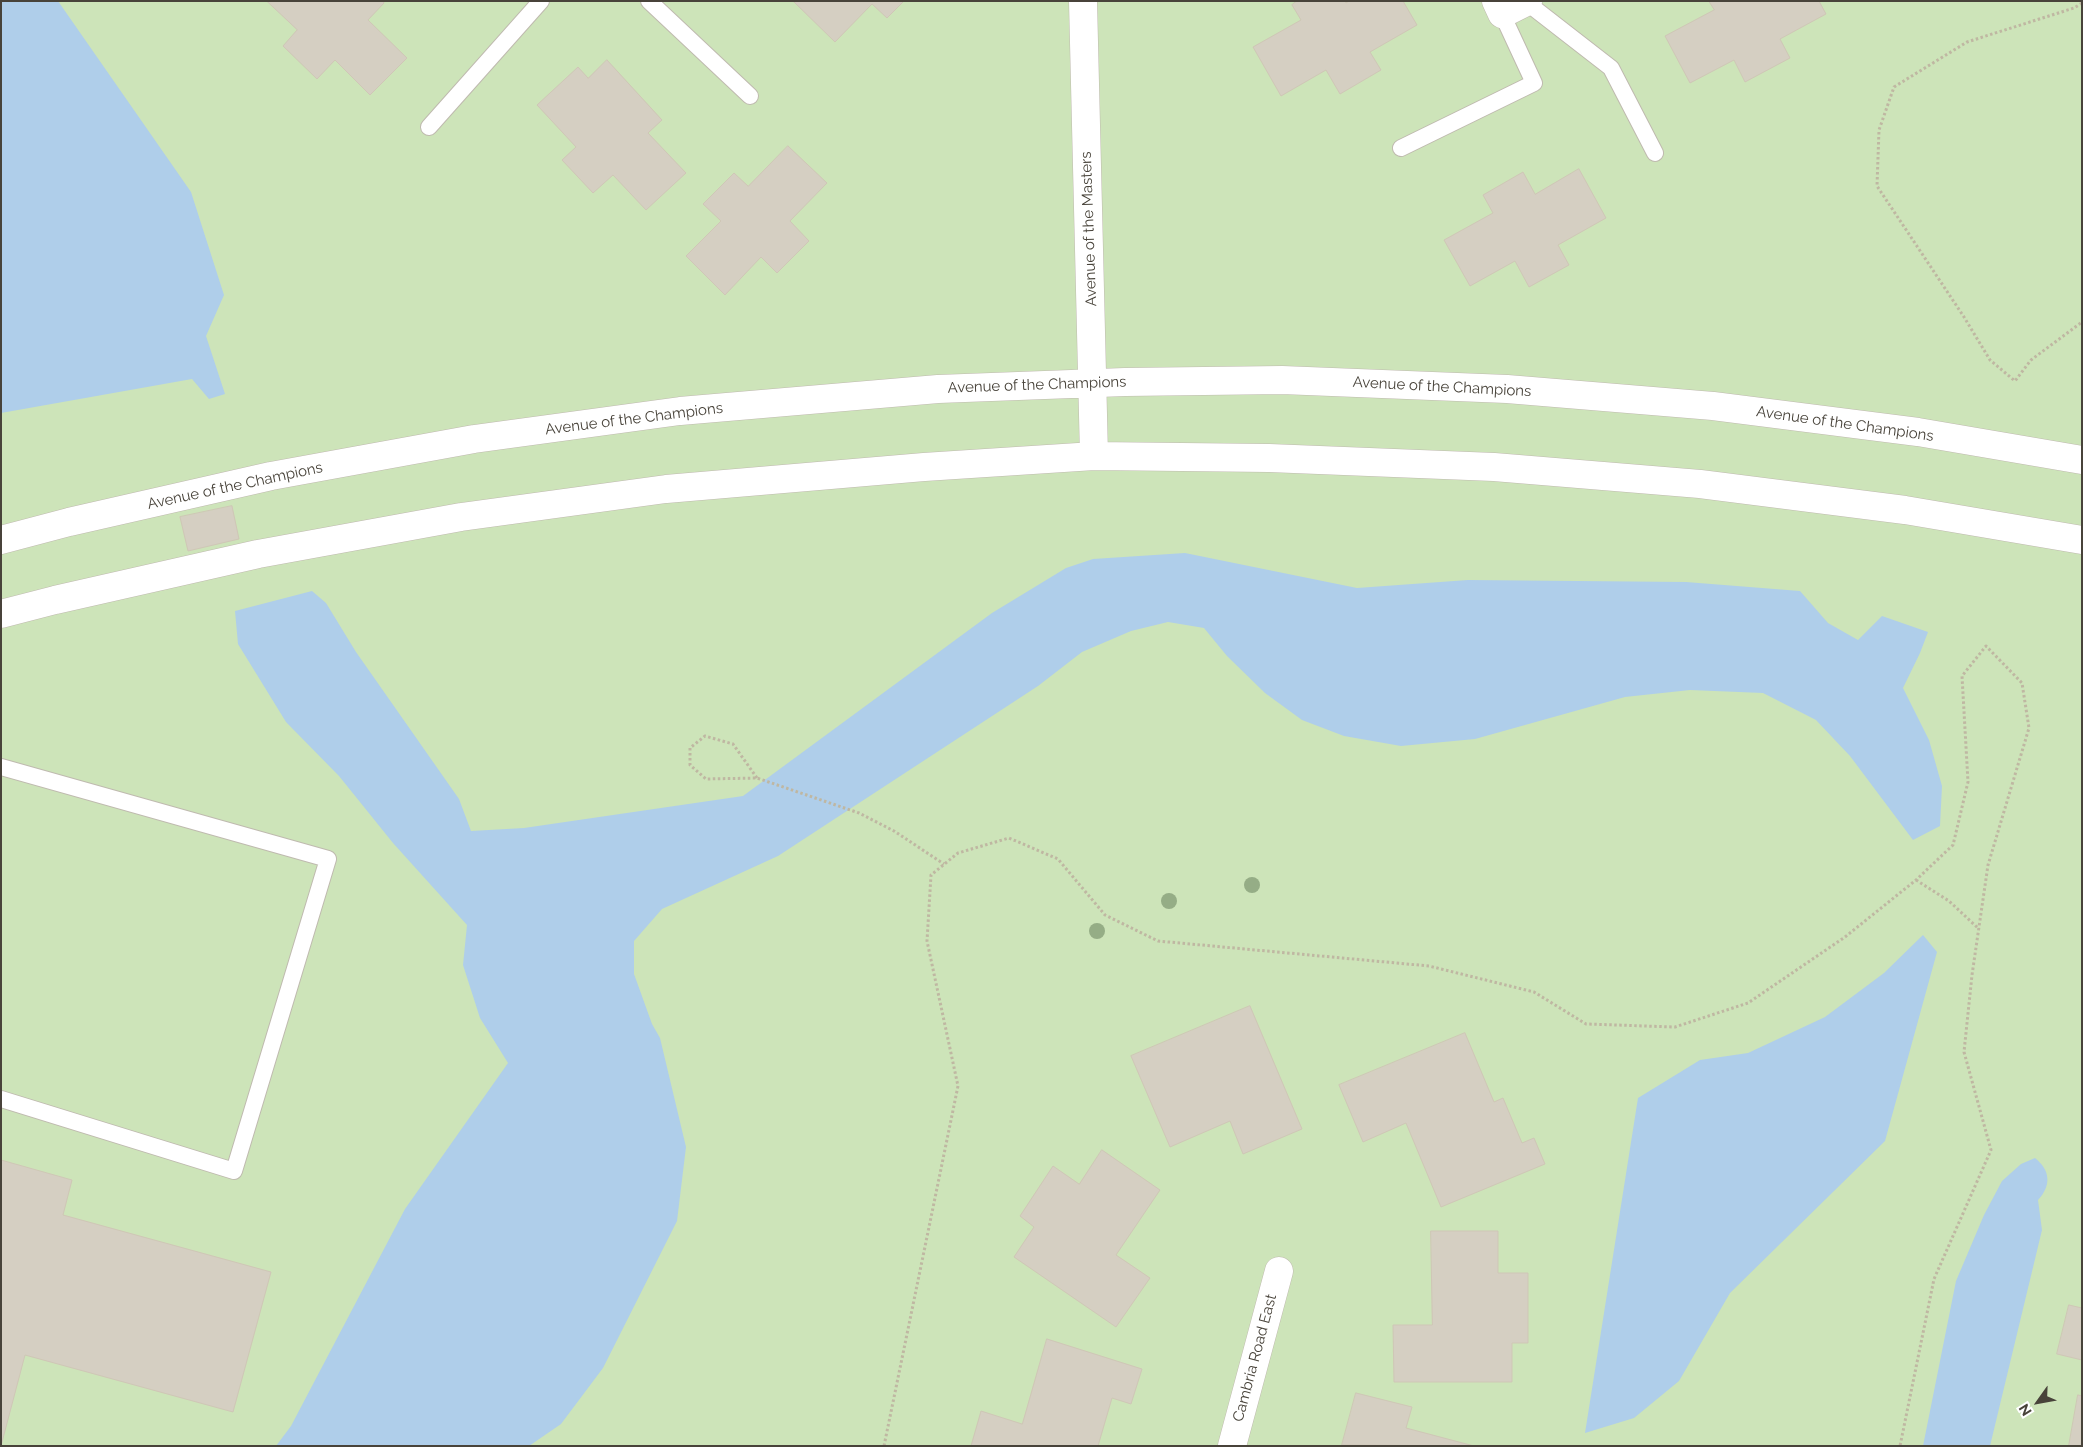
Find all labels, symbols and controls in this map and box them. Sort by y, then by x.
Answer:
street label: Avenue of the Masters [1077,151,1101,307]
street label: Avenue of the Champions [947,373,1127,397]
street label: Avenue of the Champions [1352,373,1532,401]
street label: Avenue of the Champions [544,399,724,439]
street label: Avenue of the Champions [1755,403,1935,445]
street label: Avenue of the Champions [146,459,324,513]
street label: Cambria Road East [1229,1292,1281,1424]
north arrow [2013,1377,2063,1427]
text: N [2016,1401,2035,1419]

